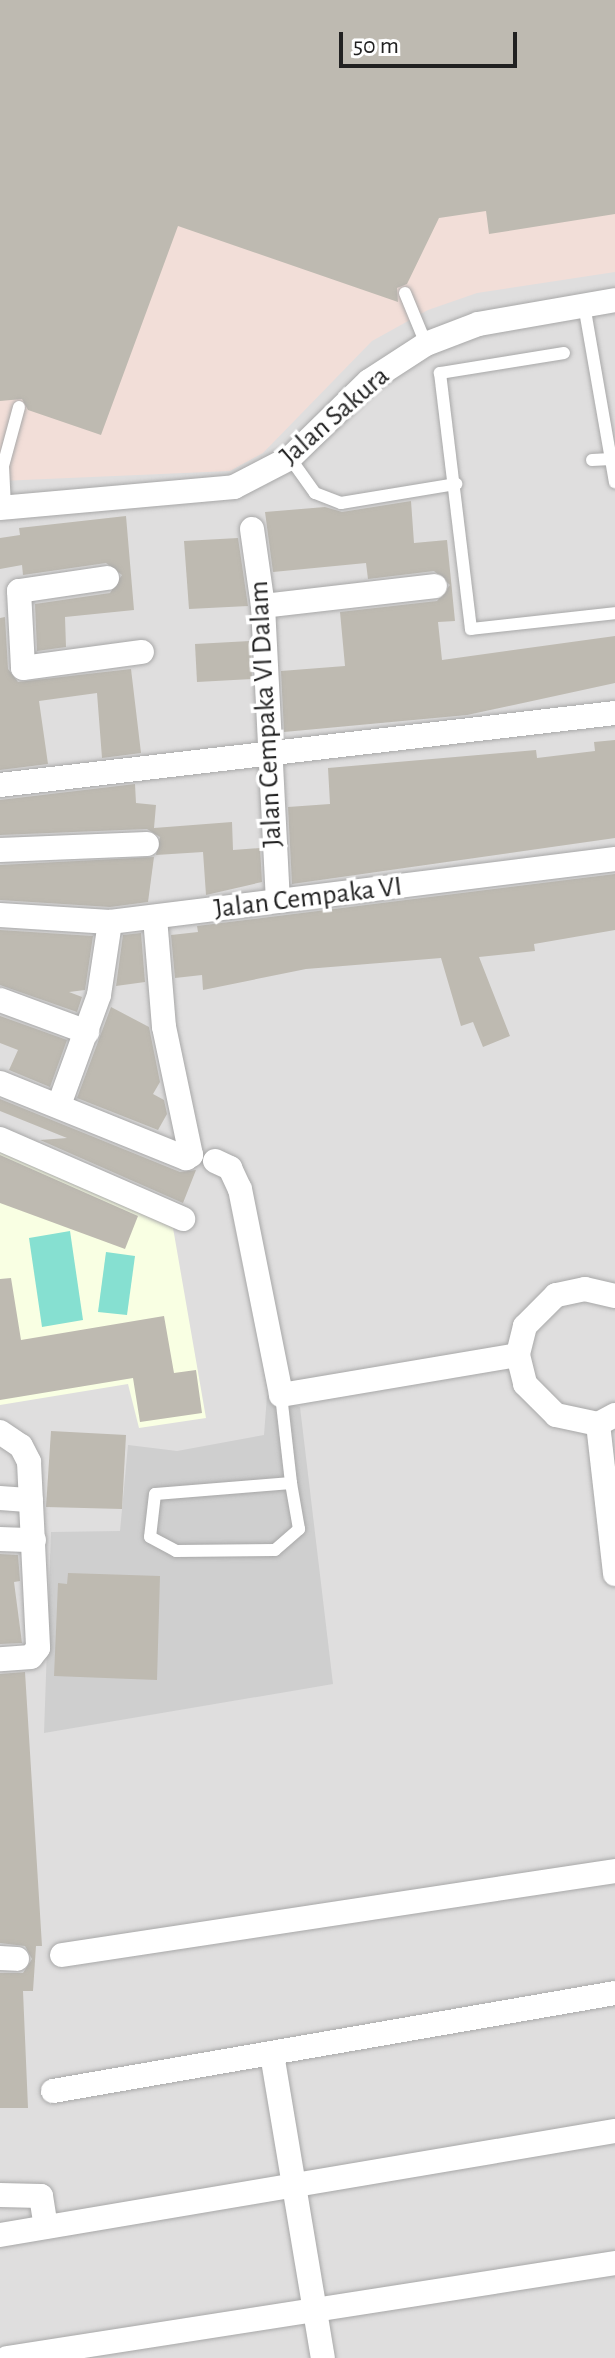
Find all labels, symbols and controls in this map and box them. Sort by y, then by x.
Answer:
scale bar [343,16,521,66]
text: 50 m [353,34,399,58]
street label: Jalan Sakura [274,359,396,473]
street label: Jalan Cempaka VI Dalam [242,580,290,848]
street label: Jalan Cempaka VI [212,870,404,926]

